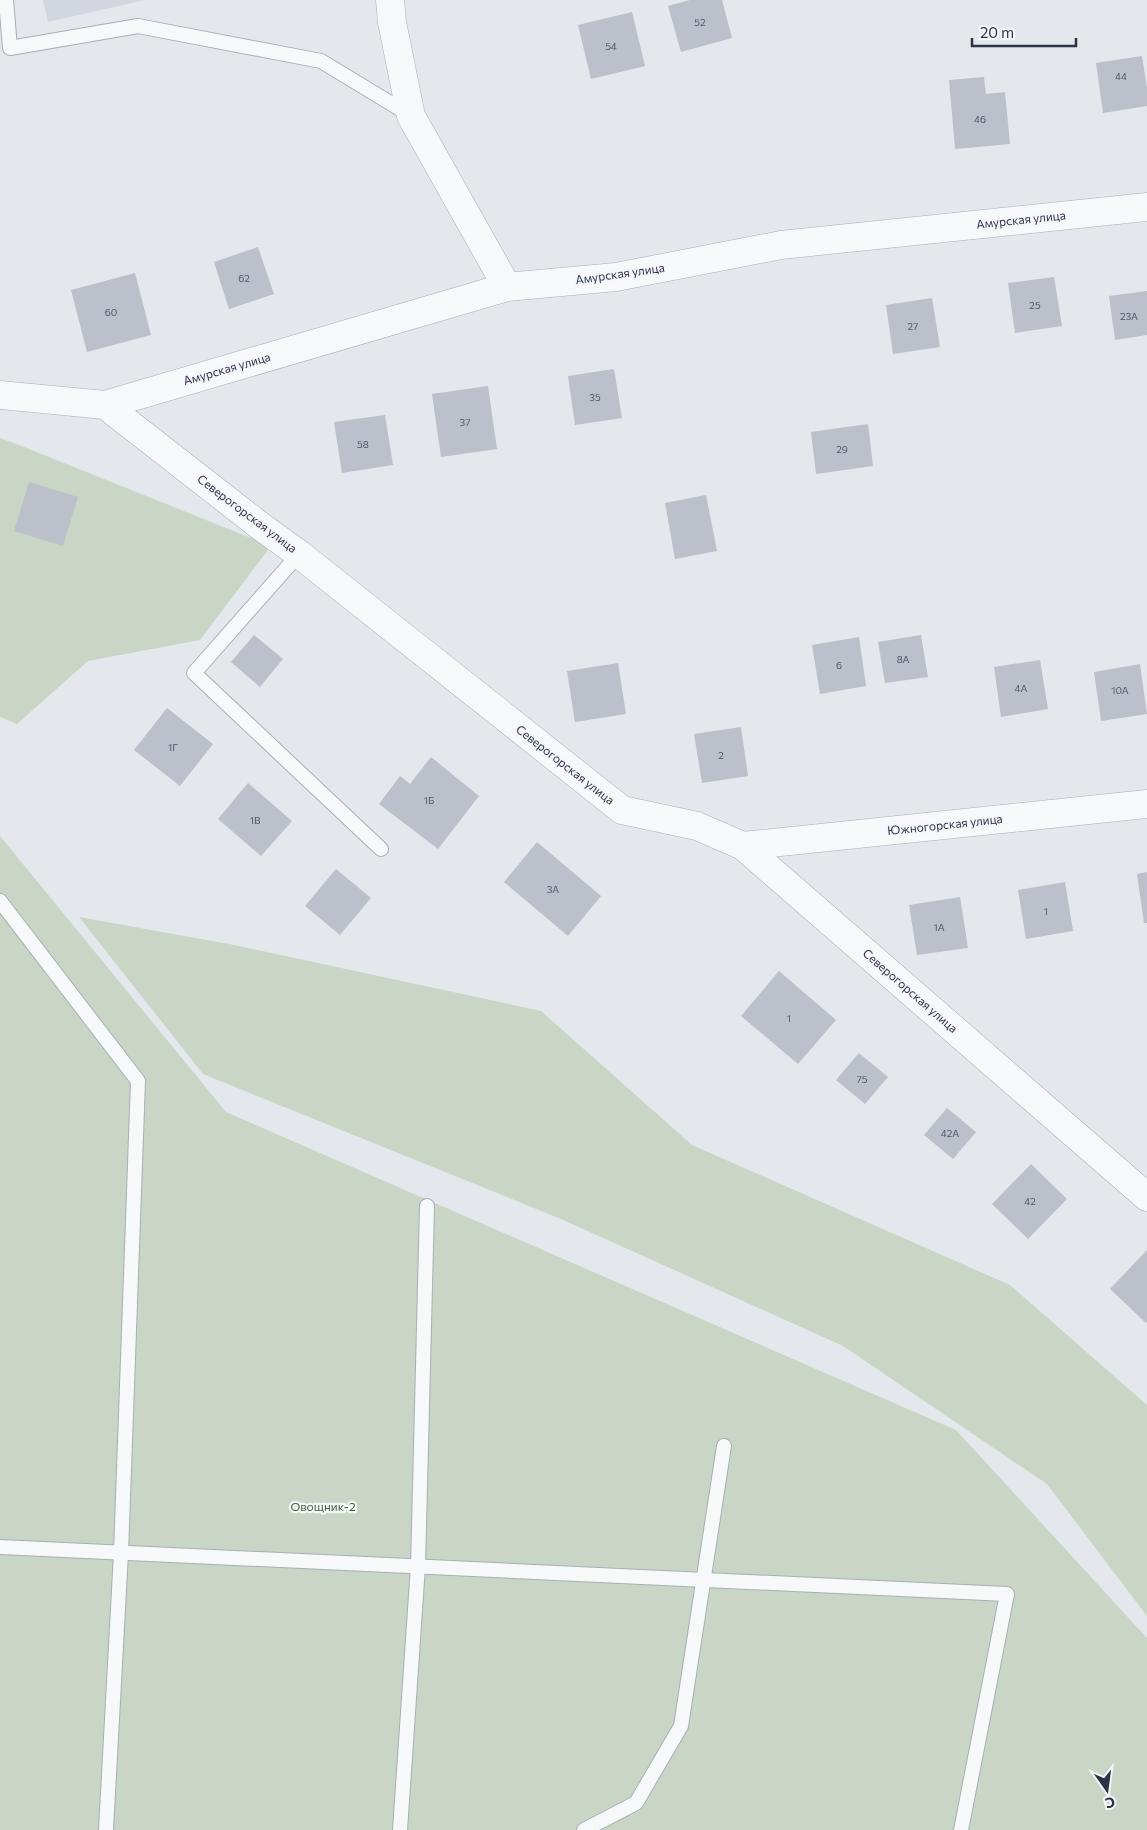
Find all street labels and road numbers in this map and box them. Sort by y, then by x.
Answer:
street label: Амурская улица [975,207,1066,231]
street label: Амурская улица [574,260,665,286]
street label: Амурская улица [182,349,272,387]
street label: Северогорская улица [195,471,300,555]
street label: Северогорская улица [514,722,618,807]
street label: Южногорская улица [887,811,1003,837]
street label: Северогорская улица [860,945,961,1035]

